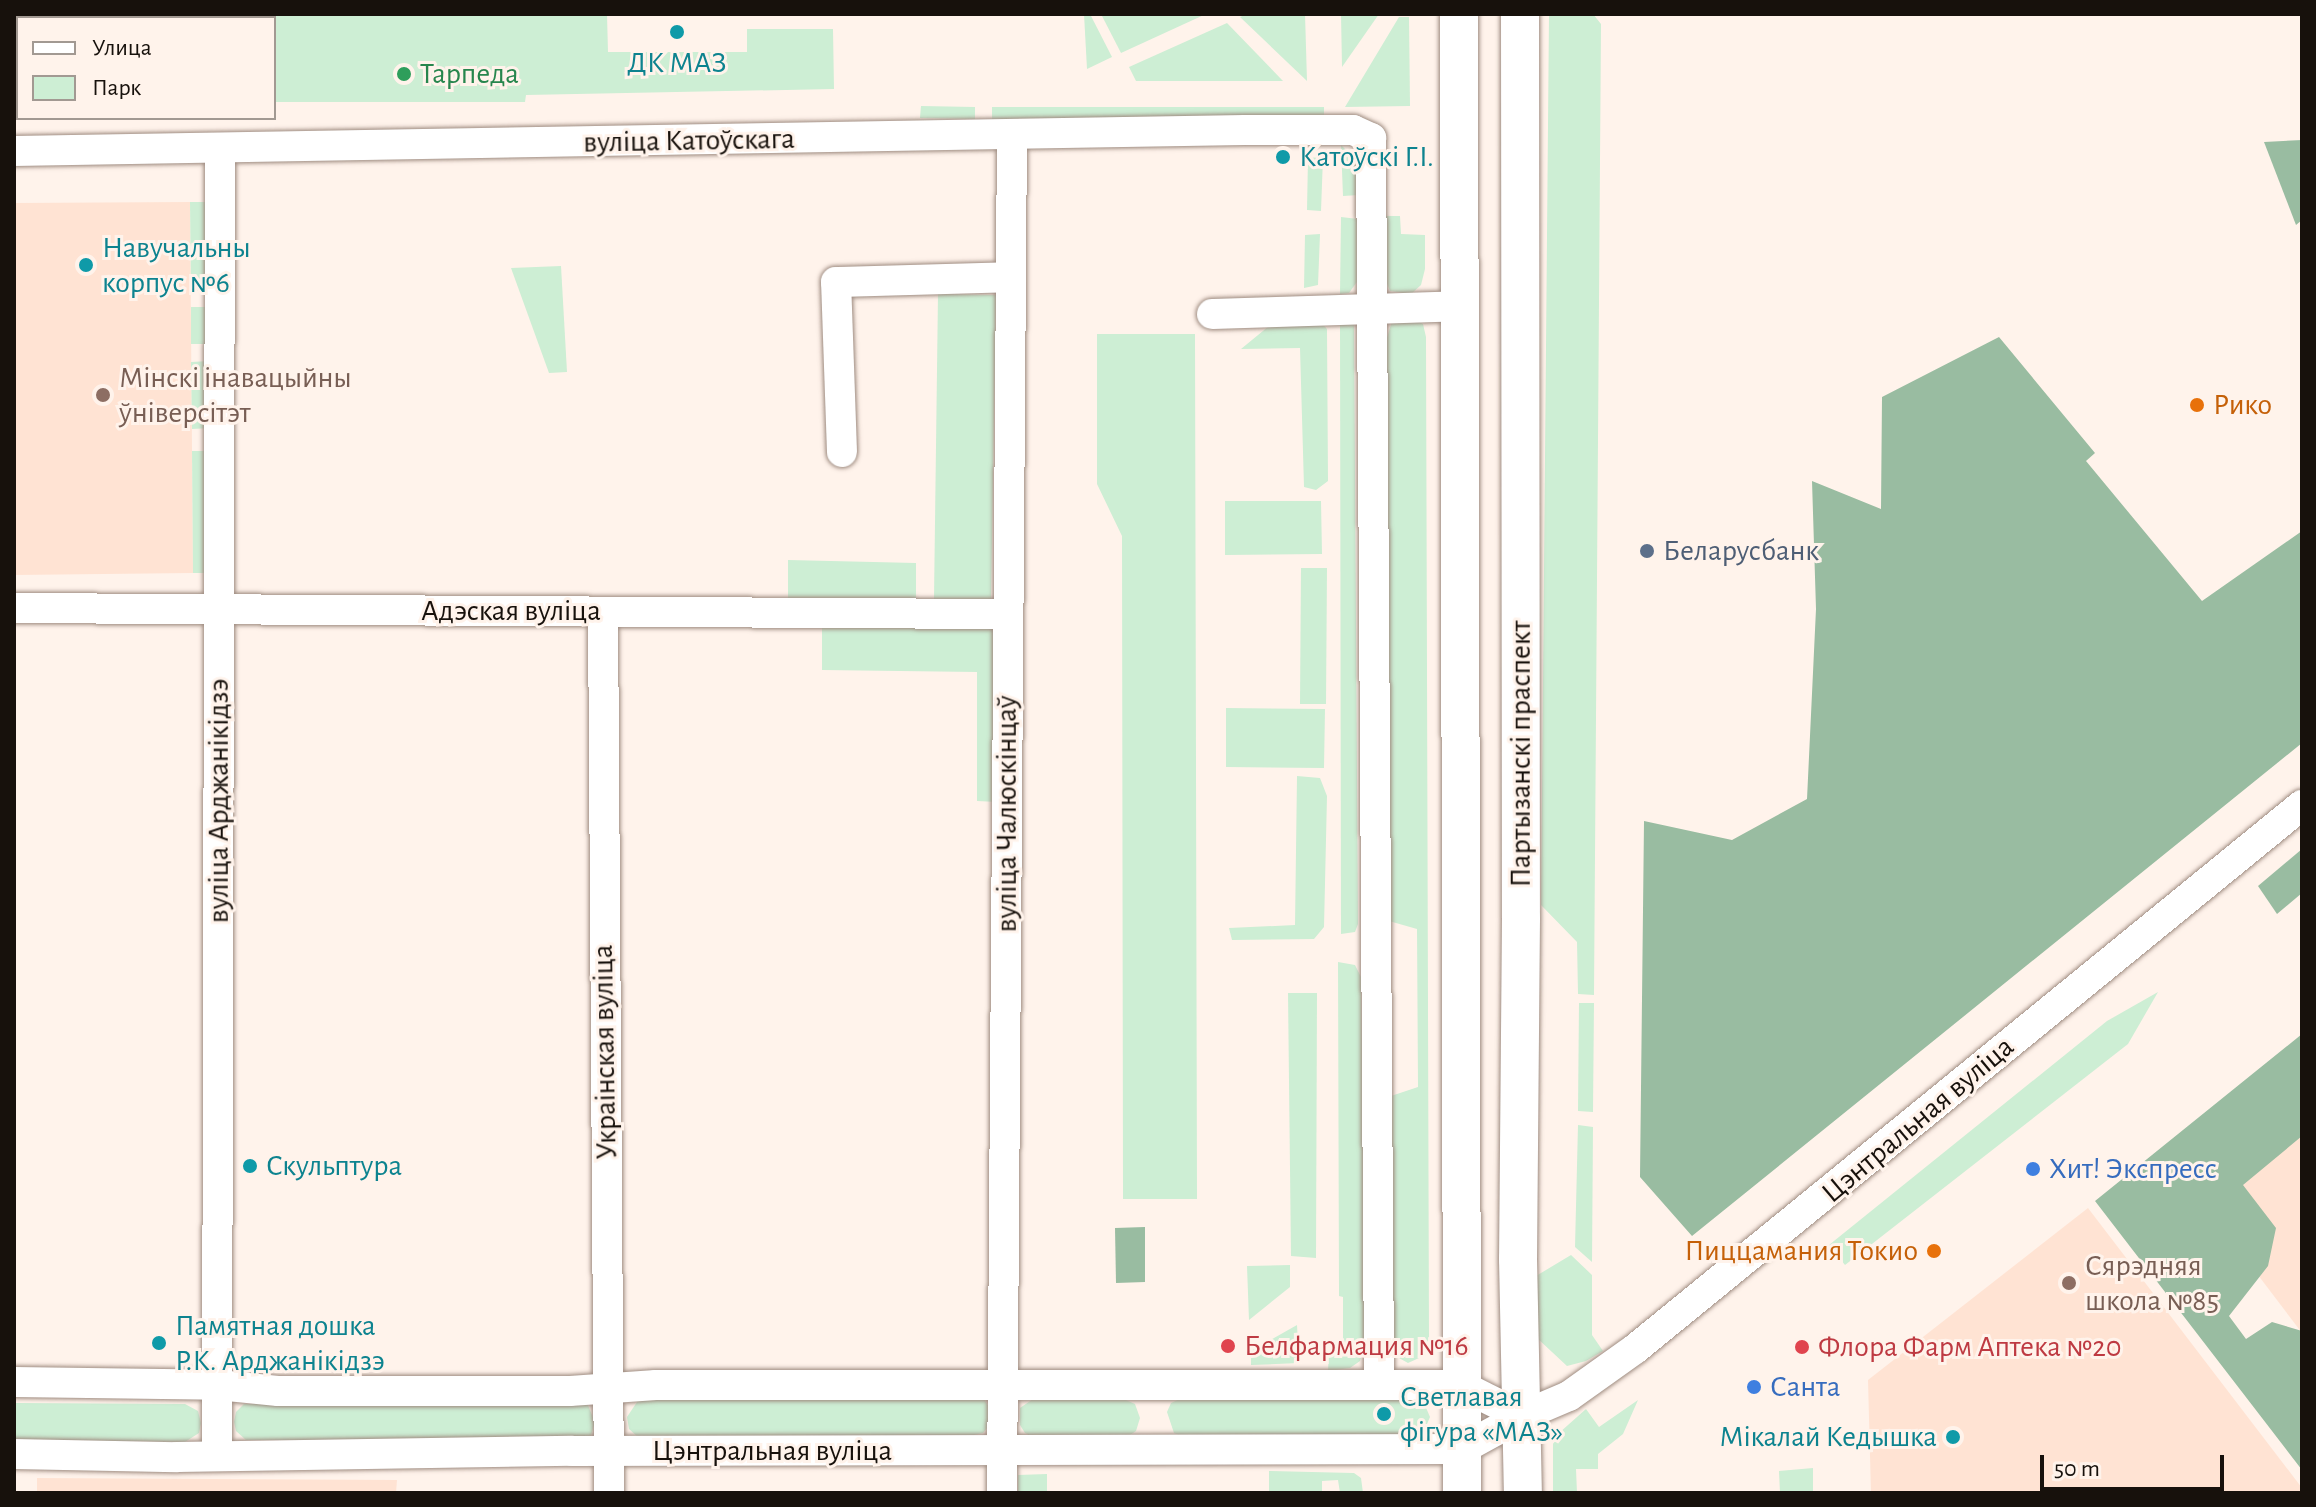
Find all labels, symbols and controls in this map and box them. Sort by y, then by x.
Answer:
legend [16,16,276,120]
marker: ДК МАЗ [668,23,686,41]
text: Улица [92,36,152,60]
place label: ДК МАЗ [627,45,727,81]
place label: Тарпеда [420,56,519,92]
marker: Тарпеда [395,65,413,83]
text: Парк [92,76,141,100]
street label: вуліца Катоўскага [583,121,795,161]
place label: Катоўскі Г.І. [1299,139,1434,175]
marker: Катоўскі Г.І. [1274,148,1292,166]
place label: Навучальны корпус №6 [102,230,251,300]
marker: Навучальны корпус №6 [77,256,95,274]
place label: Мінскі інавацыйны ўніверсітэт [119,360,352,430]
marker: Мінскі інавацыйны ўніверсітэт [94,386,112,404]
place label: Рико [2213,387,2272,423]
marker: Рико [2188,396,2206,414]
place label: Беларусбанк [1663,533,1819,569]
marker: Беларусбанк [1638,542,1656,560]
street label: Адэская вуліца [421,593,601,629]
street label: Партызанскі праспект [1503,621,1539,887]
street label: вуліца Арджанікідзэ [201,679,237,923]
street label: вуліца Чалюскінцаў [989,696,1025,932]
street label: Украінская вуліца [585,944,625,1160]
street label: Цэнтральная вуліца [1814,1029,2022,1211]
place label: Скульптура [266,1148,402,1184]
place label: Хит! Экспресс [2049,1151,2217,1187]
marker: Скульптура [241,1157,259,1175]
marker: Хит! Экспресс [2024,1160,2042,1178]
place label: Пиццамания Токио [1685,1233,1918,1269]
marker: Пиццамания Токио [1925,1242,1943,1260]
place label: Сярэдняя школа №85 [2085,1248,2219,1318]
marker: Сярэдняя школа №85 [2060,1274,2078,1292]
place label: Памятная дошка Р.К. Арджанікідзэ [175,1308,385,1378]
place label: Белфармация №16 [1244,1328,1469,1364]
place label: Флора Фарм Аптека №20 [1818,1329,2122,1365]
marker: Памятная дошка Р.К. Арджанікідзэ [150,1334,168,1352]
marker: Белфармация №16 [1219,1337,1237,1355]
marker: Флора Фарм Аптека №20 [1793,1338,1811,1356]
place label: Санта [1770,1369,1840,1405]
marker: Санта [1745,1378,1763,1396]
place label: Светлавая фігура «МАЗ» [1400,1379,1563,1450]
marker: Светлавая фігура «МАЗ» [1375,1405,1393,1423]
place label: Мікалай Кедышка [1719,1419,1937,1455]
marker: Мікалай Кедышка [1944,1428,1962,1446]
street label: Цэнтральная вуліца [652,1433,892,1469]
scale bar [2044,1439,2228,1489]
text: 50 m [2054,1457,2100,1481]

